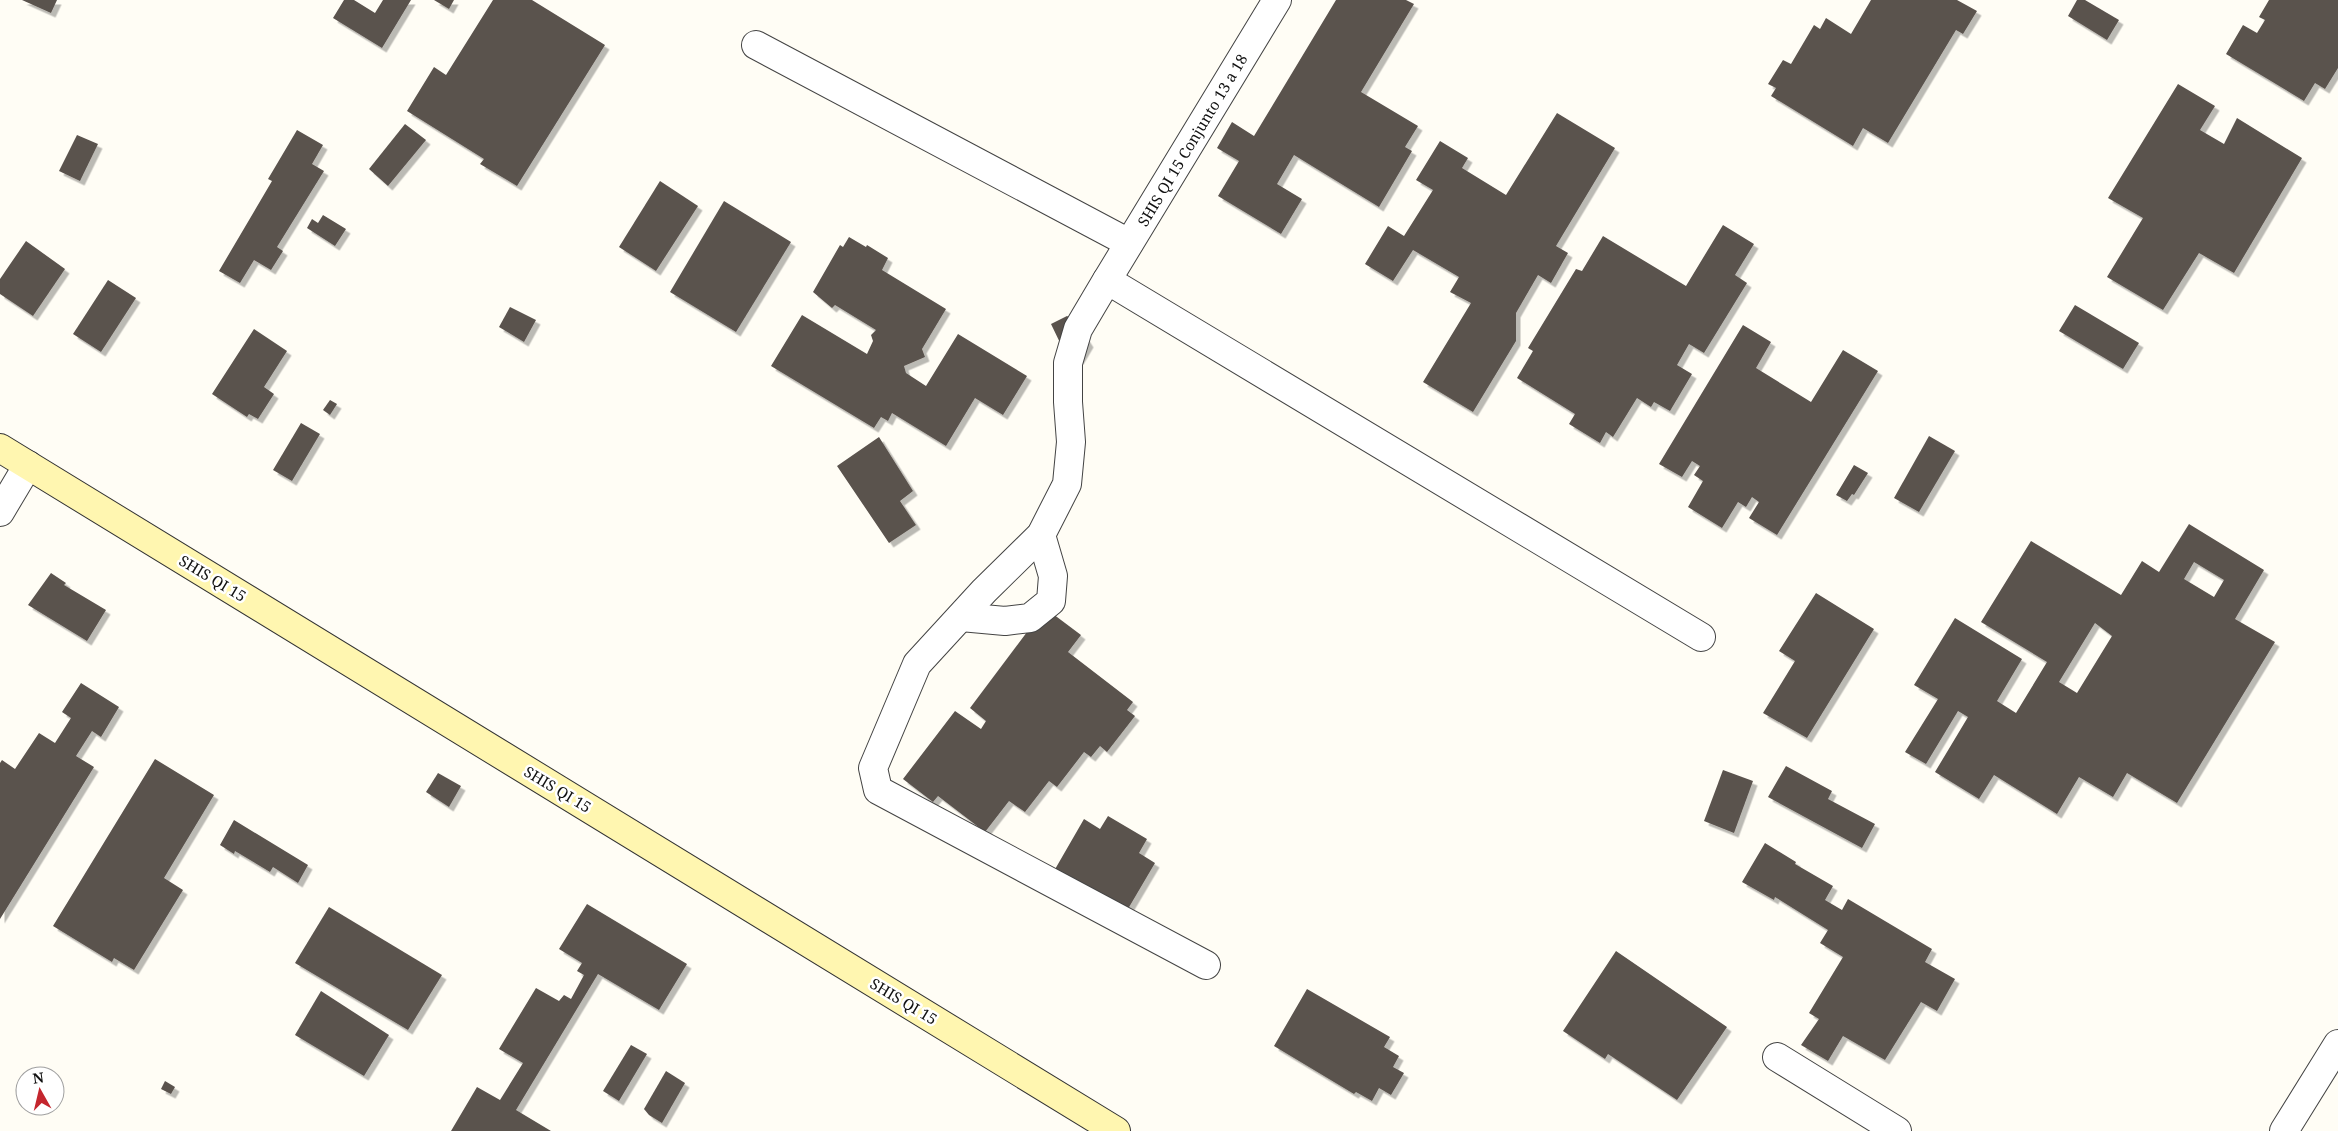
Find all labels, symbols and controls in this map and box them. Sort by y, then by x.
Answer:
street label: SHIS QI 15 Conjunto 13 a 18 [1133,50,1251,230]
street label: SHIS QI 15 [176,550,250,606]
street label: SHIS QI 15 [521,761,595,817]
street label: SHIS QI 15 [867,973,941,1029]
north arrow [15,1066,65,1116]
text: N [31,1067,45,1088]

